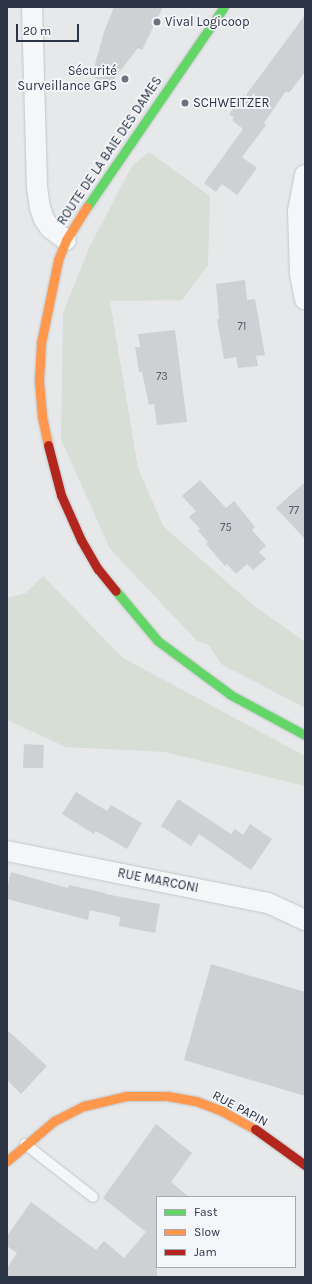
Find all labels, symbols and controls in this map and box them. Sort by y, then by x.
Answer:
place label: Vival Logicoop [165,14,250,30]
scale bar [18,16,81,42]
marker: Vival Logicoop [152,17,162,27]
text: 20 m [23,24,51,38]
place label: Sécurité Surveillance GPS [17,64,117,95]
street label: ROUTE DE LA BAIE DES DAMES [54,74,166,228]
marker: Sécurité Surveillance GPS [120,74,130,84]
place label: SCHWEITZER [193,95,270,111]
marker: SCHWEITZER [180,98,190,108]
house number: 71 [238,320,246,334]
house number: 73 [156,370,168,384]
house number: 77 [289,504,299,518]
house number: 75 [220,521,232,535]
street label: RUE MARCONI [116,866,200,896]
street label: RUE PAPIN [210,1088,270,1130]
legend [156,1196,296,1268]
text: Fast [194,1205,217,1219]
text: Slow [194,1225,220,1239]
text: Jam [194,1245,217,1259]

